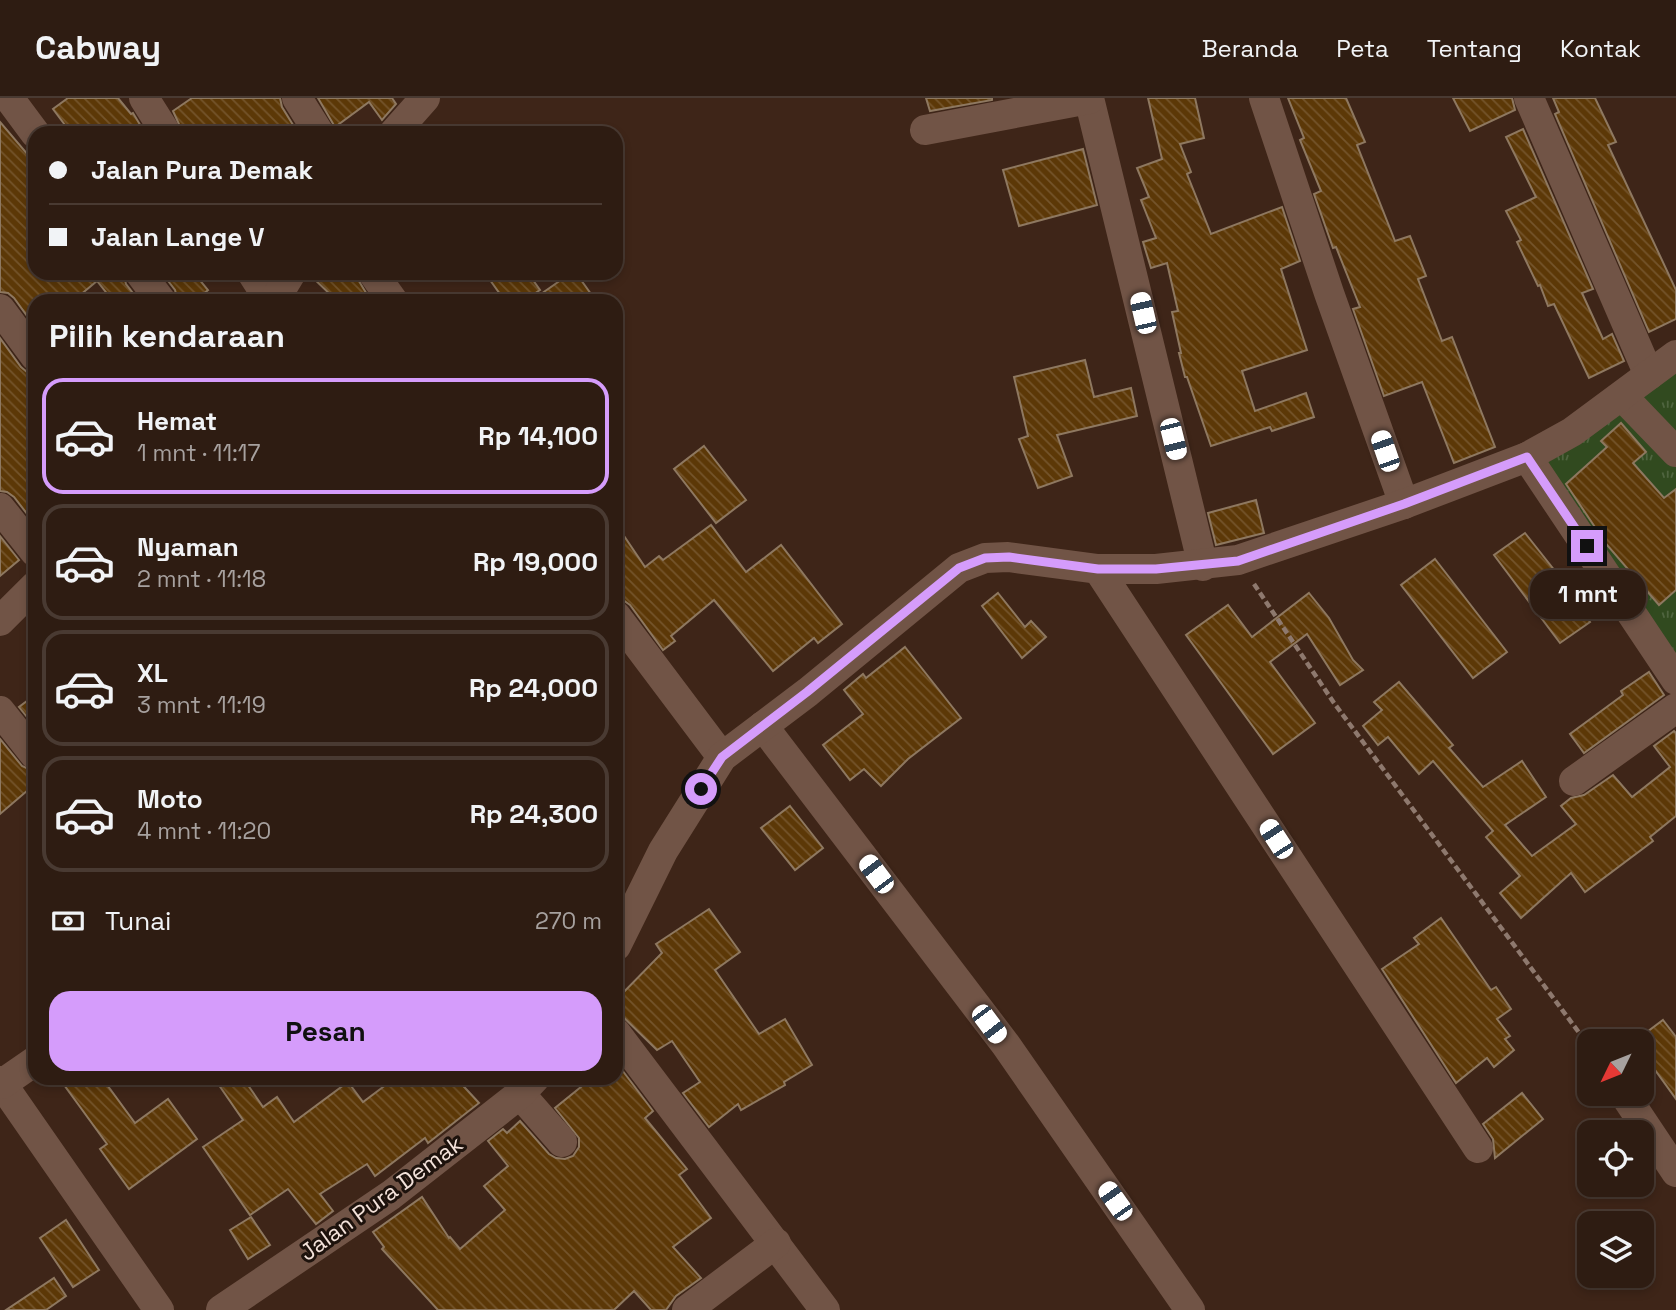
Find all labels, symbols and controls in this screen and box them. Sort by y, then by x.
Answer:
text: Cabway [35,27,161,69]
text: Beranda [1202,33,1298,64]
text: Peta [1336,33,1389,64]
text: Tentang [1427,33,1522,64]
text: Kontak [1560,33,1641,64]
text: Jalan Pura Demak [91,153,313,187]
text: Jalan Lange V [91,220,265,254]
car [1129,290,1158,336]
text: Pilih kendaraan [49,316,285,356]
text: Hemat [137,404,217,438]
icon: car [53,405,116,468]
car [1158,416,1189,462]
text: Rp 14,100 [478,419,598,453]
car [1369,428,1402,474]
text: 1 mnt · 11:17 [137,438,260,468]
text: Nyaman [137,530,239,564]
route end [1571,530,1603,562]
icon: car [53,531,116,594]
text: Rp 19,000 [473,545,598,579]
text: 2 mnt · 11:18 [137,564,266,594]
callout: 1 mnt [1529,570,1645,620]
text: 1 mnt [1558,579,1618,609]
text: XL [137,656,168,690]
icon: car [53,657,116,720]
text: Rp 24,000 [469,671,598,705]
text: 3 mnt · 11:19 [137,690,266,720]
route start [685,773,717,805]
text: Moto [137,782,203,816]
icon: car [53,783,116,846]
text: Rp 24,300 [470,797,598,831]
text: 4 mnt · 11:20 [137,816,271,846]
car [1256,816,1297,862]
car [855,851,898,897]
icon: cash [49,902,87,940]
text: Tunai [105,904,171,938]
text: 270 m [535,906,602,936]
button: Pesan [49,991,602,1071]
car [968,1001,1011,1047]
north arrow [1577,1029,1654,1106]
map controls [1577,1029,1654,1288]
button: locate [1577,1120,1654,1197]
street label: Jalan Pura Demak [293,1129,469,1267]
car [1095,1178,1136,1224]
button: layers [1577,1211,1654,1288]

